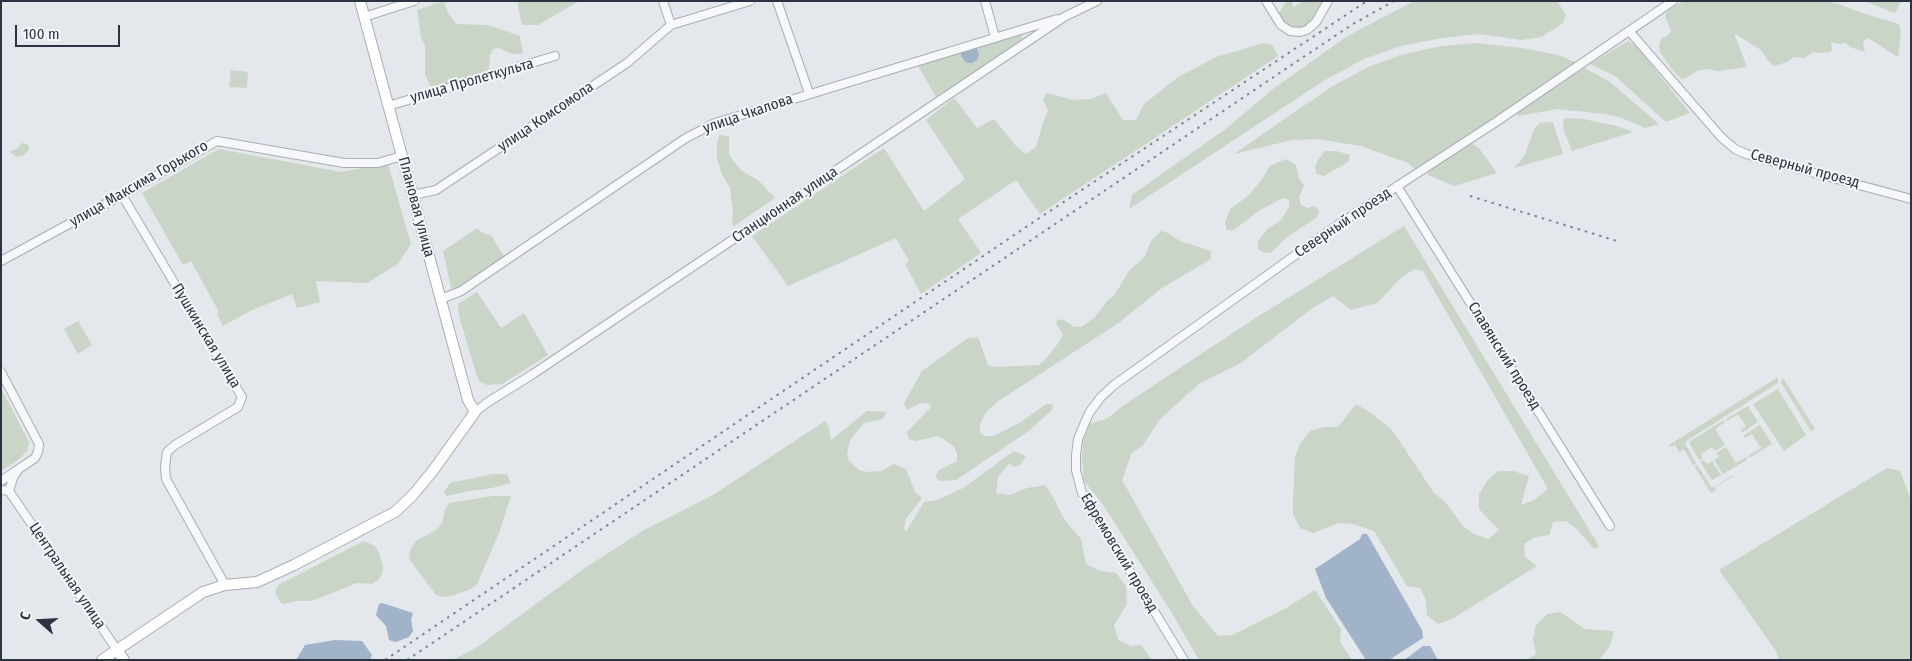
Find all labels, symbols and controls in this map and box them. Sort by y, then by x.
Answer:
scale bar [18,15,122,47]
text: 100 m [23,25,60,43]
street label: улица Пролеткульта [408,55,536,107]
street label: улица Комсомола [495,78,597,156]
street label: улица Чкалова [701,90,795,138]
street label: улица Максима Горького [67,137,211,231]
street label: Северный проезд [1749,146,1861,192]
street label: Плановая улица [394,155,438,259]
street label: Станционная улица [729,163,841,247]
street label: Северный проезд [1291,184,1395,262]
street label: Пушкинская улица [168,281,244,391]
street label: Славянский проезд [1464,299,1544,413]
street label: Ефремовский проезд [1076,490,1162,616]
street label: Центральная улица [25,519,109,633]
north arrow [15,596,65,646]
text: С [16,610,35,622]

